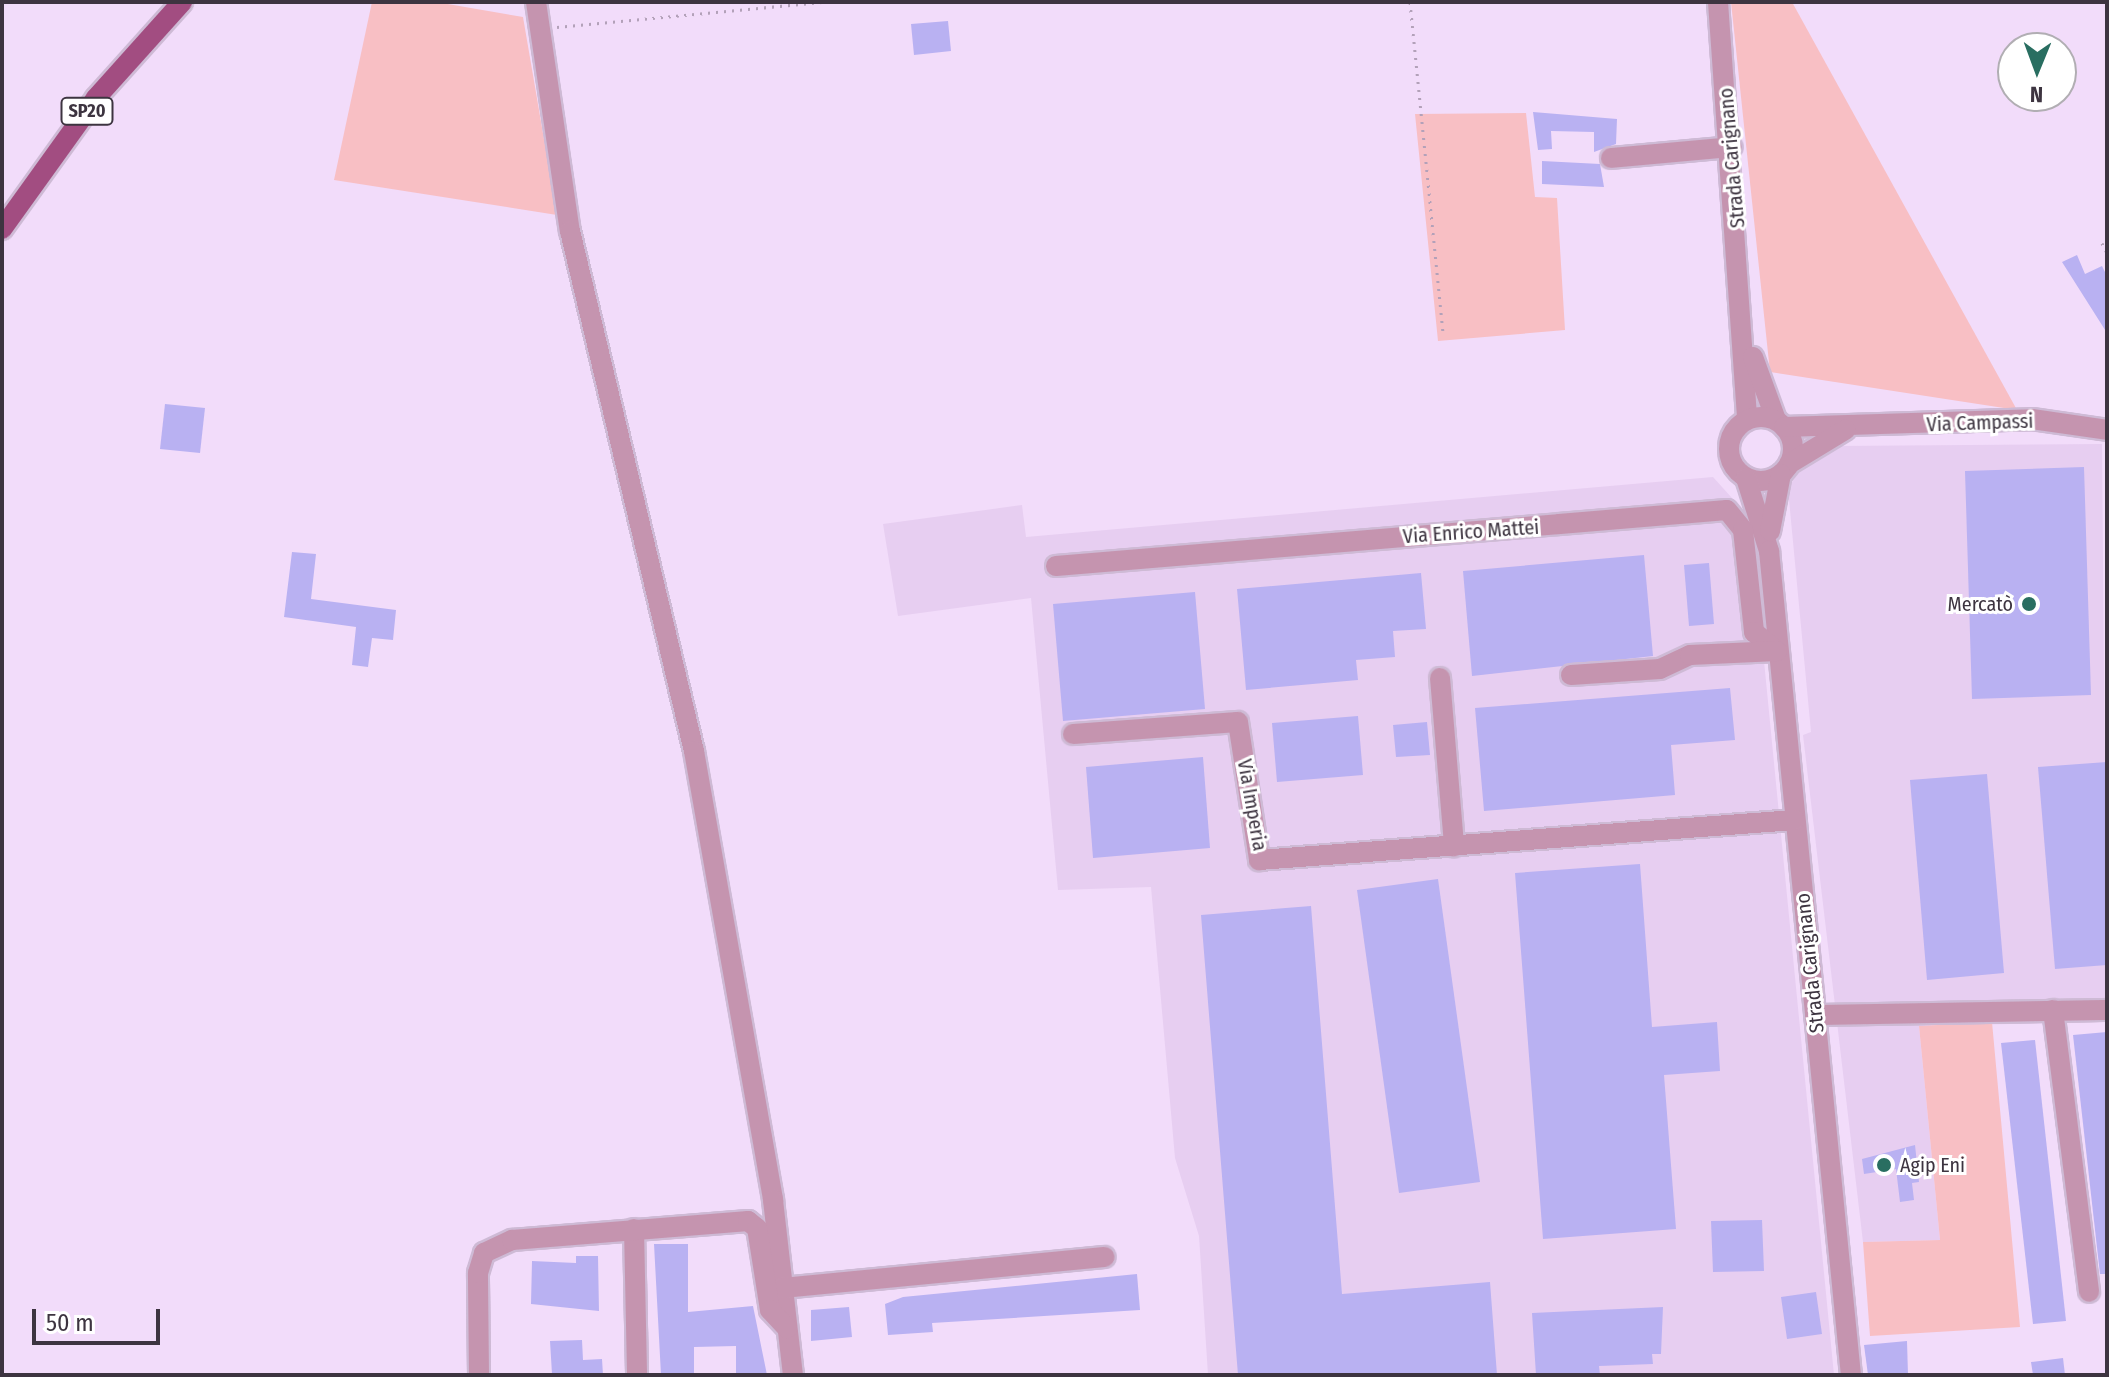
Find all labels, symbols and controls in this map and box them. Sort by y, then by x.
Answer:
north arrow [1997,32,2077,112]
text: N [2030,81,2043,108]
street label: Strada Carignano [1714,87,1750,229]
road number: SP20 [59,97,115,125]
street label: Via Campassi [1926,409,2034,437]
street label: Via Enrico Mattei [1402,515,1540,549]
place label: Mercatò [1948,592,2013,616]
marker: Mercatò [2020,595,2038,613]
street label: Via Imperia [1232,757,1272,853]
street label: Strada Carignano [1791,892,1829,1034]
place label: Agip Eni [1900,1153,1965,1177]
marker: Agip Eni [1875,1156,1893,1174]
scale bar [36,1293,164,1343]
text: 50 m [46,1309,94,1337]

